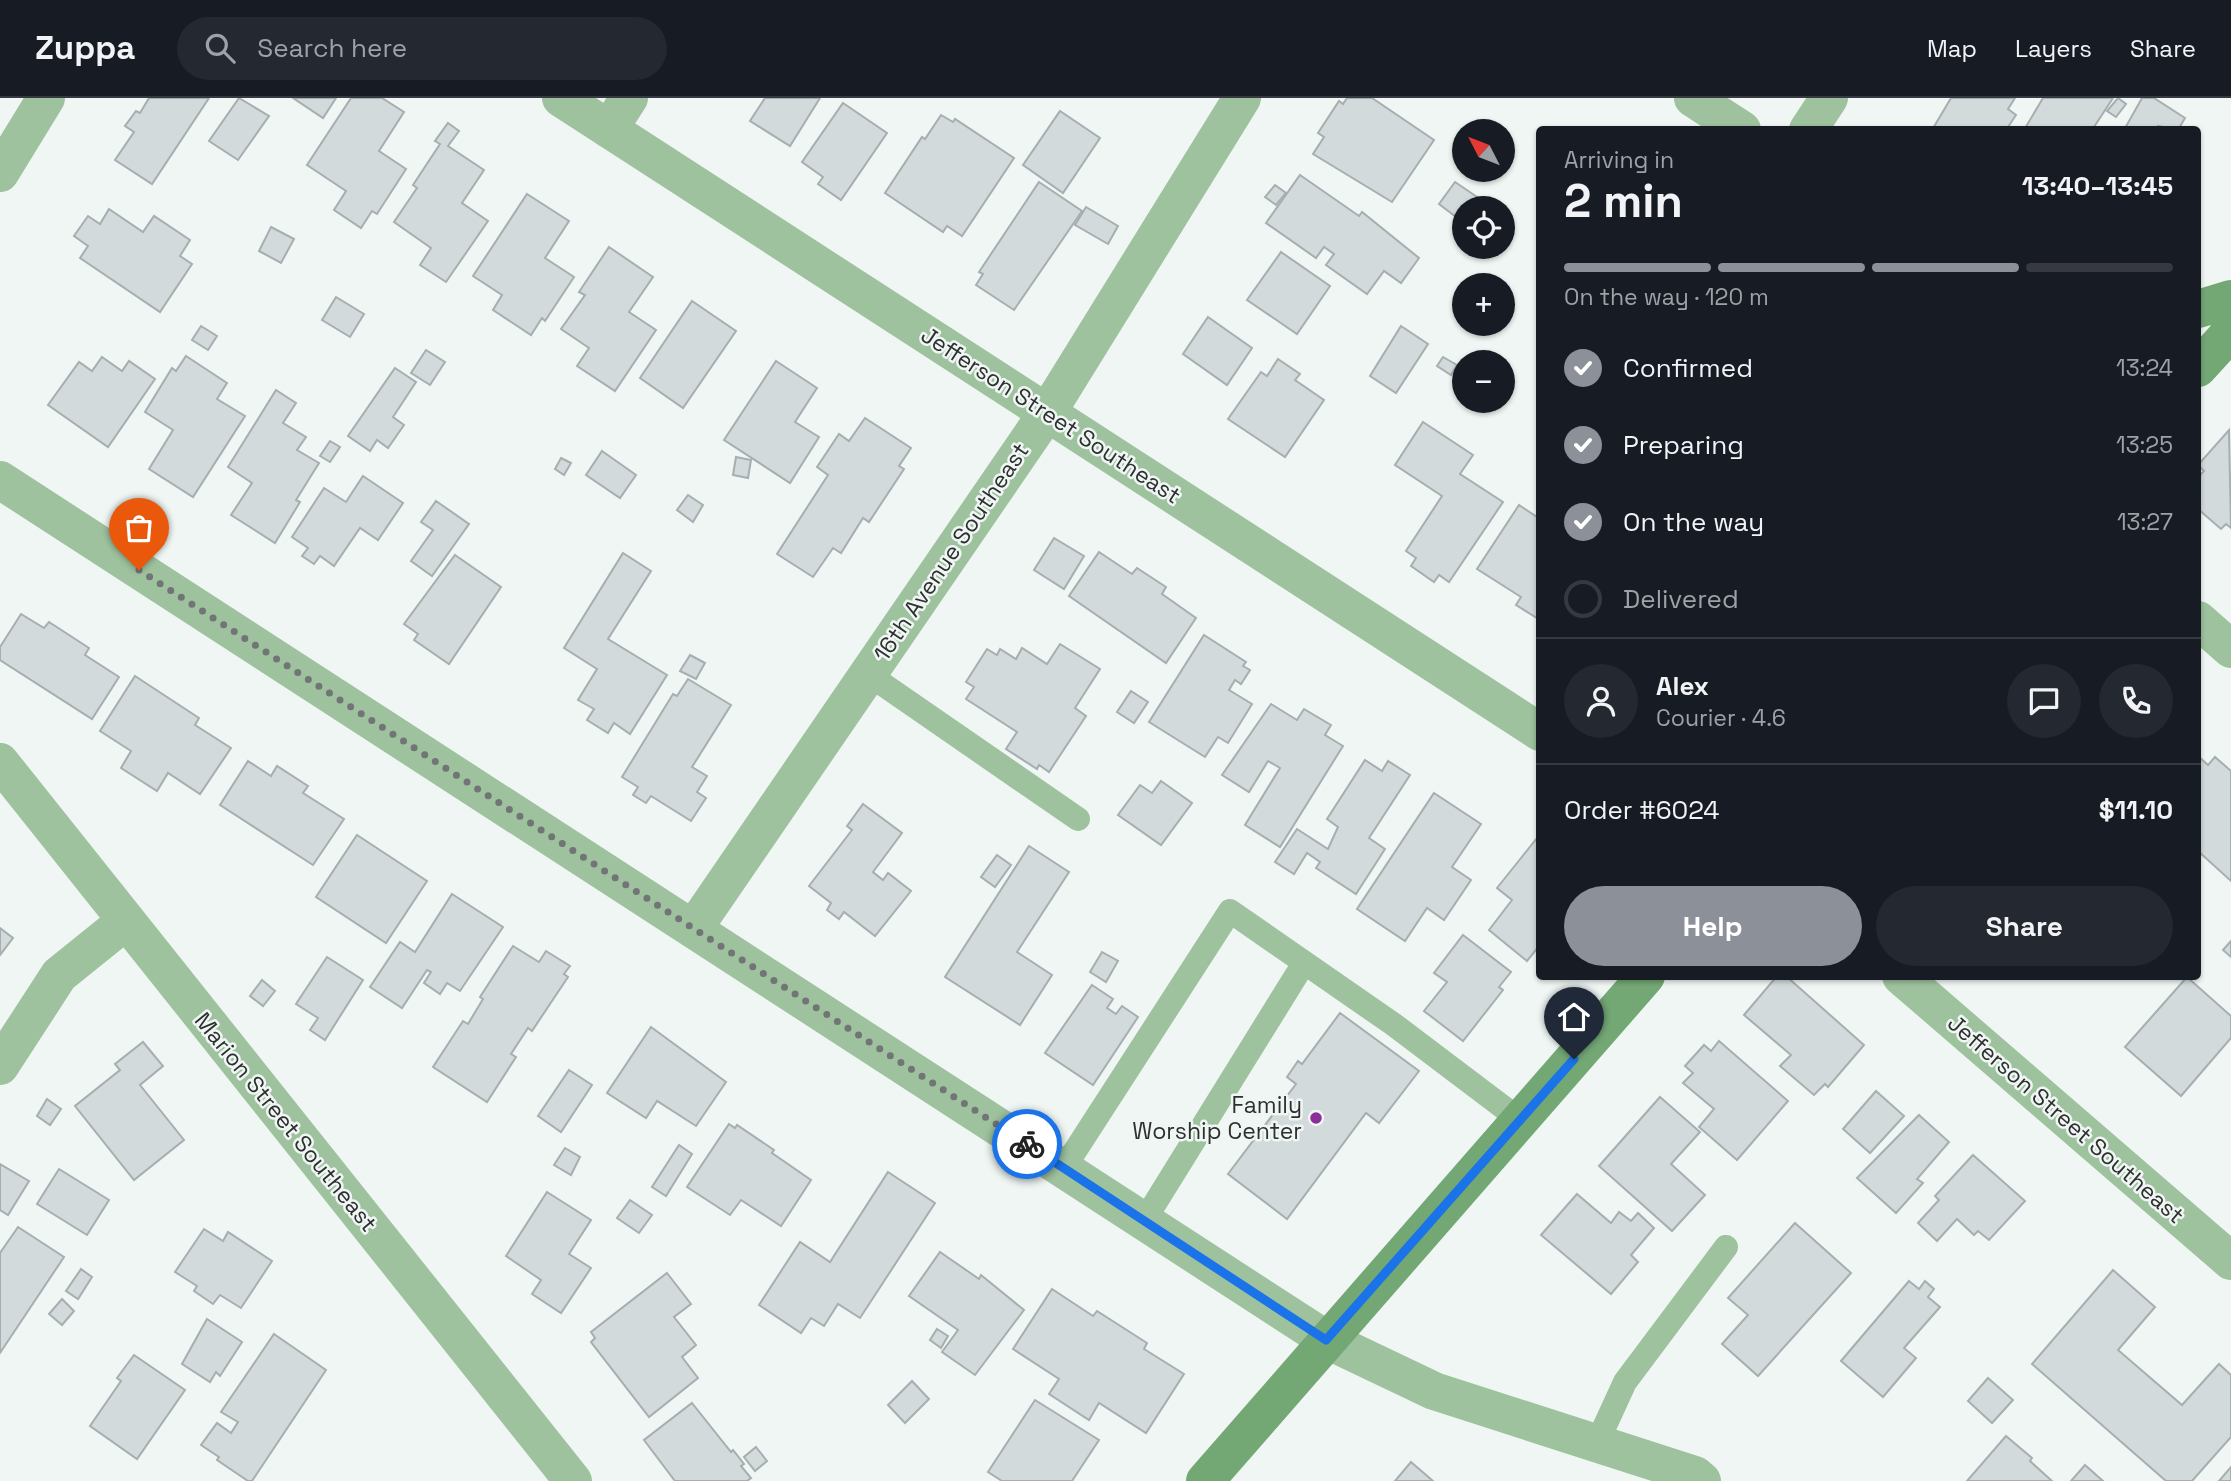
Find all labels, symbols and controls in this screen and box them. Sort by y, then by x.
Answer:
search box [177,17,667,80]
text: Zuppa [35,27,135,69]
icon: search [201,29,239,67]
text: Search here [257,31,407,65]
text: Map [1927,33,1977,64]
text: Layers [2015,33,2092,64]
text: Share [2130,33,2196,64]
north arrow [1452,119,1516,182]
map controls [1452,119,1515,413]
text: Arriving in [1564,145,1674,175]
text: 13:40–13:45 [2022,169,2173,203]
text: 2 min [1564,172,1683,230]
button: locate [1452,196,1515,259]
button: + [1452,273,1515,336]
text: On the way · 120 m [1564,282,1769,312]
street label: Jefferson Street Southeast [915,320,1187,510]
icon: check [1564,349,1602,387]
button: − [1452,350,1515,413]
text: Confirmed [1623,351,1753,385]
text: 13:24 [2116,353,2173,383]
icon: check [1564,426,1602,464]
text: Preparing [1623,428,1744,462]
text: 13:25 [2116,430,2173,460]
street label: 16th Avenue Southeast [867,437,1035,667]
pin [109,498,169,570]
icon: check [1564,503,1602,541]
text: On the way [1623,505,1764,539]
text: 13:27 [2117,507,2173,537]
icon: bag [120,509,158,547]
text: Delivered [1623,582,1739,616]
button: person [1564,664,1638,738]
button: chat [2007,664,2081,738]
button: phone [2099,664,2173,738]
text: Alex [1656,669,1709,703]
text: Courier · 4.6 [1656,703,1786,733]
text: Order #6024 [1564,793,1719,827]
text: $11.10 [2099,793,2173,827]
button: Help [1564,886,1862,966]
button: Share [1876,886,2173,966]
pin [1544,987,1604,1059]
icon: home [1555,998,1593,1036]
street label: Marion Street Southeast [188,1006,384,1238]
street label: Jefferson Street Southeast [1941,1008,2191,1230]
place label: Family Worship Center [1132,1090,1302,1146]
courier [992,1109,1062,1179]
marker: Family Worship Center [1308,1110,1324,1126]
icon: bike [1008,1125,1046,1163]

